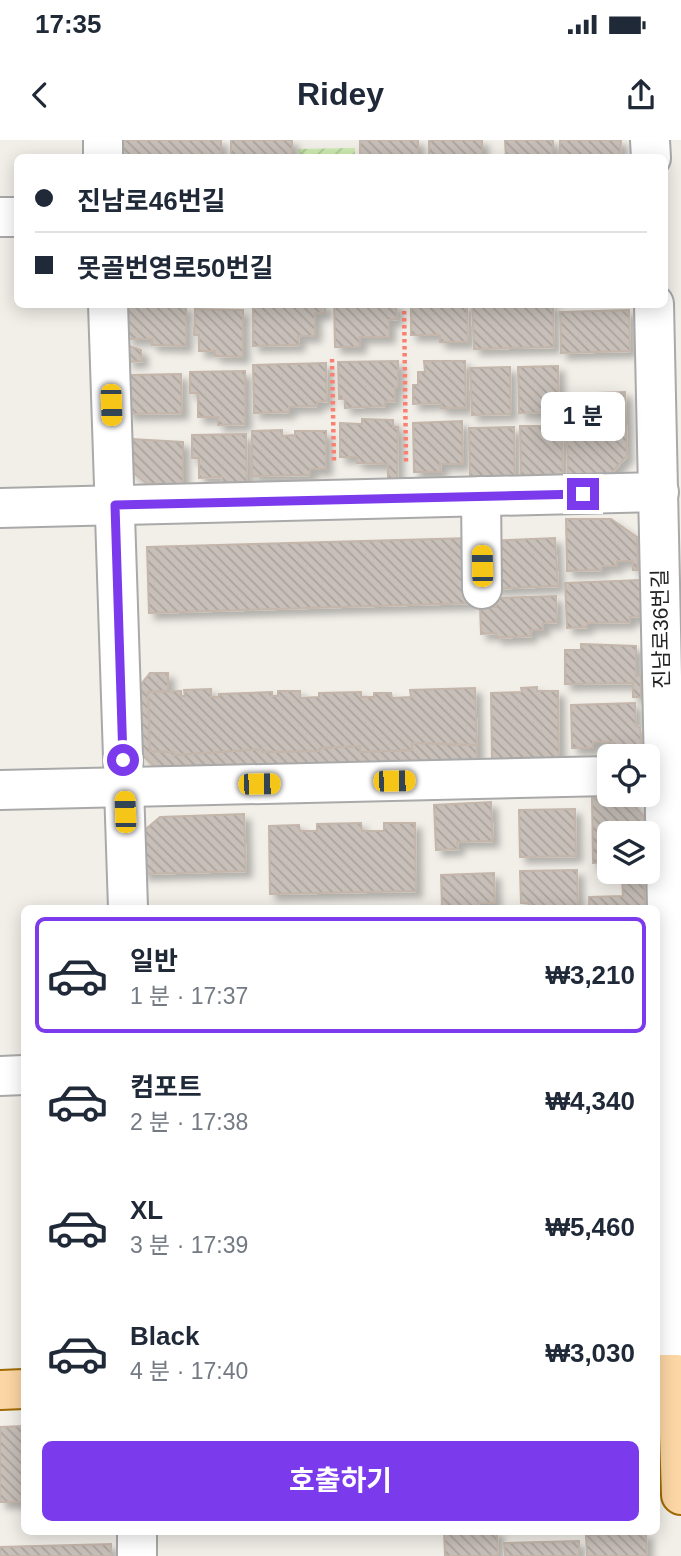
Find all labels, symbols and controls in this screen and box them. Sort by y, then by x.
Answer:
text: 17:35 [35,9,102,39]
icon: back [21,76,59,114]
text: Ridey [297,76,384,112]
icon: share [622,76,660,114]
text: 진남로46번길 [77,186,226,216]
text: 못골번영로50번길 [77,253,273,283]
car [100,384,123,426]
callout: 1 분 [541,392,625,442]
text: 1 분 [563,403,603,429]
route end [567,478,599,510]
car [472,545,493,587]
street label: 진남로36번길 [648,569,673,689]
route start [107,744,139,776]
map controls [597,744,660,884]
button: locate [597,744,660,807]
car [373,770,416,792]
car [238,773,281,795]
car [114,791,137,833]
button: layers [597,821,660,884]
icon: car [46,944,109,1007]
text: 일반 [130,946,178,976]
text: ₩3,210 [545,960,635,990]
text: 1 분 · 17:37 [130,983,248,1009]
icon: car [46,1070,109,1133]
text: 컴포트 [130,1072,202,1102]
text: ₩4,340 [545,1086,635,1116]
text: 2 분 · 17:38 [130,1109,248,1135]
text: XL [130,1195,163,1225]
icon: car [46,1196,109,1259]
text: ₩5,460 [545,1212,635,1242]
text: 3 분 · 17:39 [130,1232,248,1258]
text: Black [130,1321,199,1351]
icon: car [46,1322,109,1385]
text: ₩3,030 [545,1338,635,1368]
text: 4 분 · 17:40 [130,1358,248,1384]
button: 호출하기 [42,1441,639,1521]

